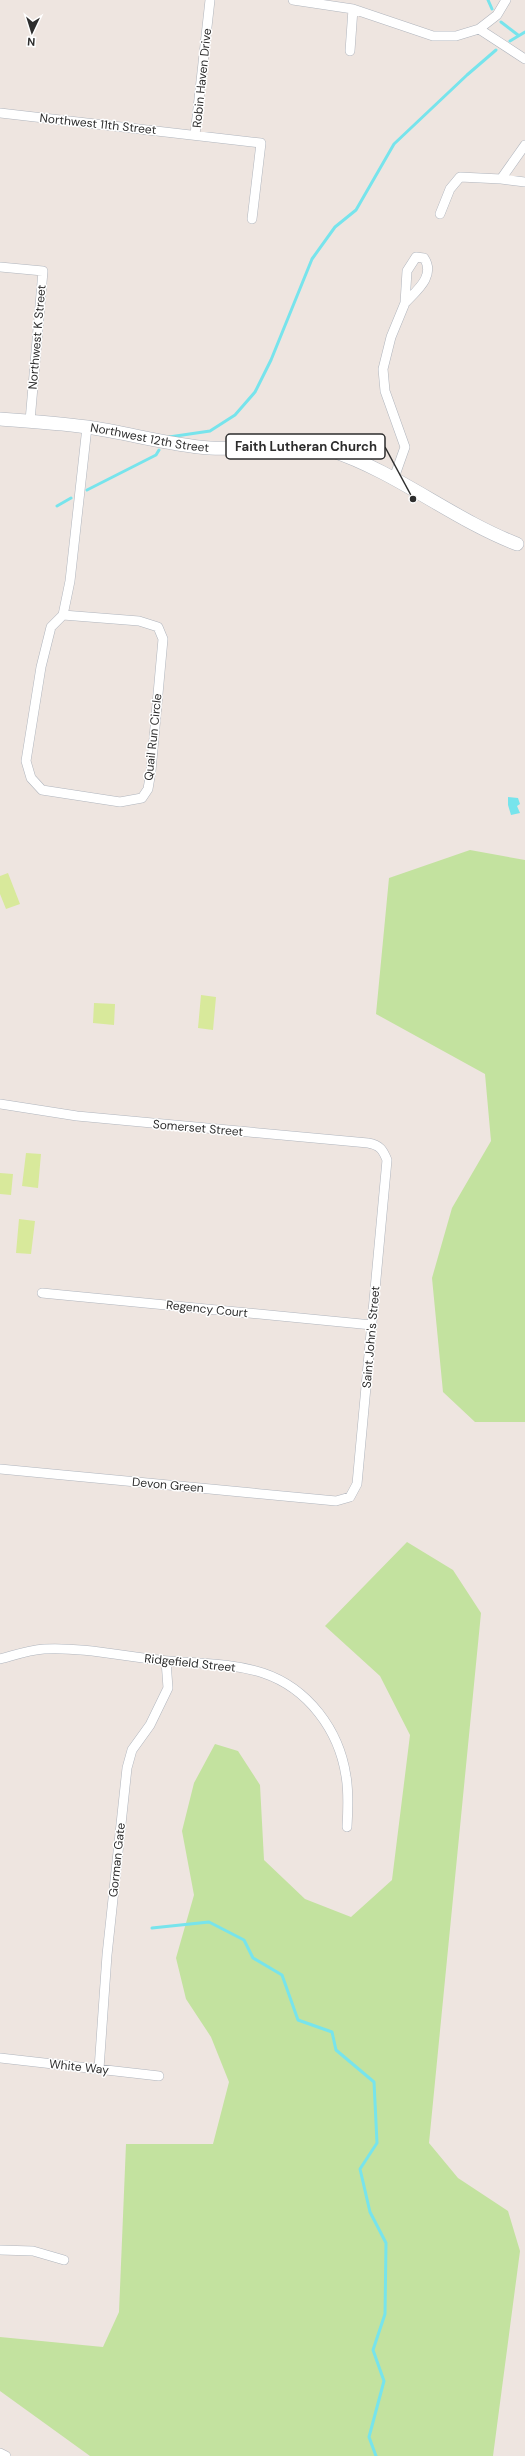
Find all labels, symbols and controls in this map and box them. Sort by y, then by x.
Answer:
north arrow [12,12,52,52]
street label: Robin Haven Drive [189,27,215,129]
text: N [27,35,36,49]
street label: Northwest 11th Street [39,110,157,138]
street label: Northwest K Street [24,284,50,390]
street label: Northwest 12th Street [89,420,210,456]
callout: Faith Lutheran Church [226,434,385,459]
text: Faith Lutheran Church [235,438,377,455]
street label: Quail Run Circle [140,692,166,781]
street label: Somerset Street [152,1116,244,1140]
street label: Saint John's Street [359,1285,383,1389]
street label: Regency Court [165,1297,249,1321]
street label: Devon Green [131,1474,205,1496]
street label: Ridgefield Street [144,1650,237,1676]
street label: Gorman Gate [105,1822,129,1898]
street label: White Way [48,2056,110,2078]

